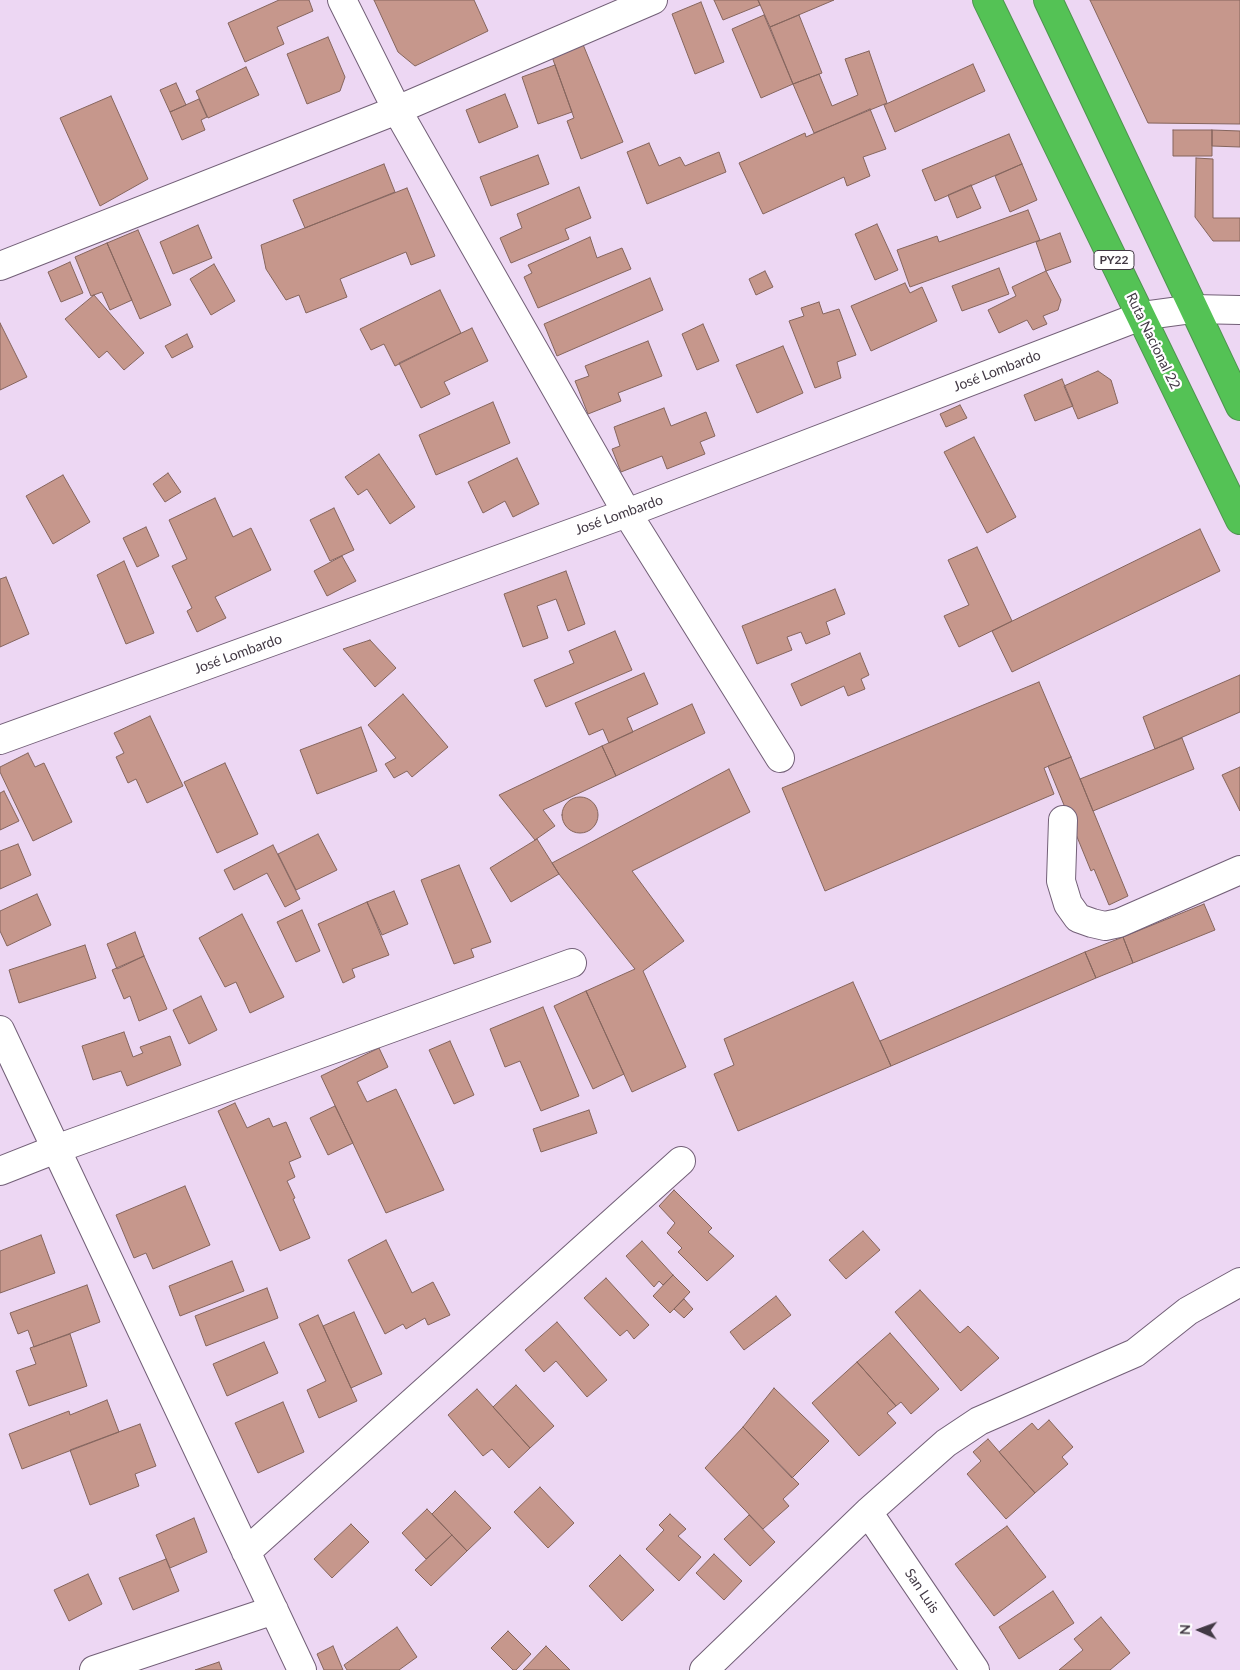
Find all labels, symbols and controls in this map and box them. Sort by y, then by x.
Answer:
road number: PY22 [1094,250,1134,270]
street label: Ruta Nacional 22 [1122,290,1184,392]
street label: José Lombardo [951,347,1043,395]
street label: José Lombardo [573,491,665,539]
street label: José Lombardo [192,630,284,678]
street label: San Luis [901,1566,943,1616]
north arrow [1175,1605,1225,1655]
text: N [1176,1624,1193,1635]

